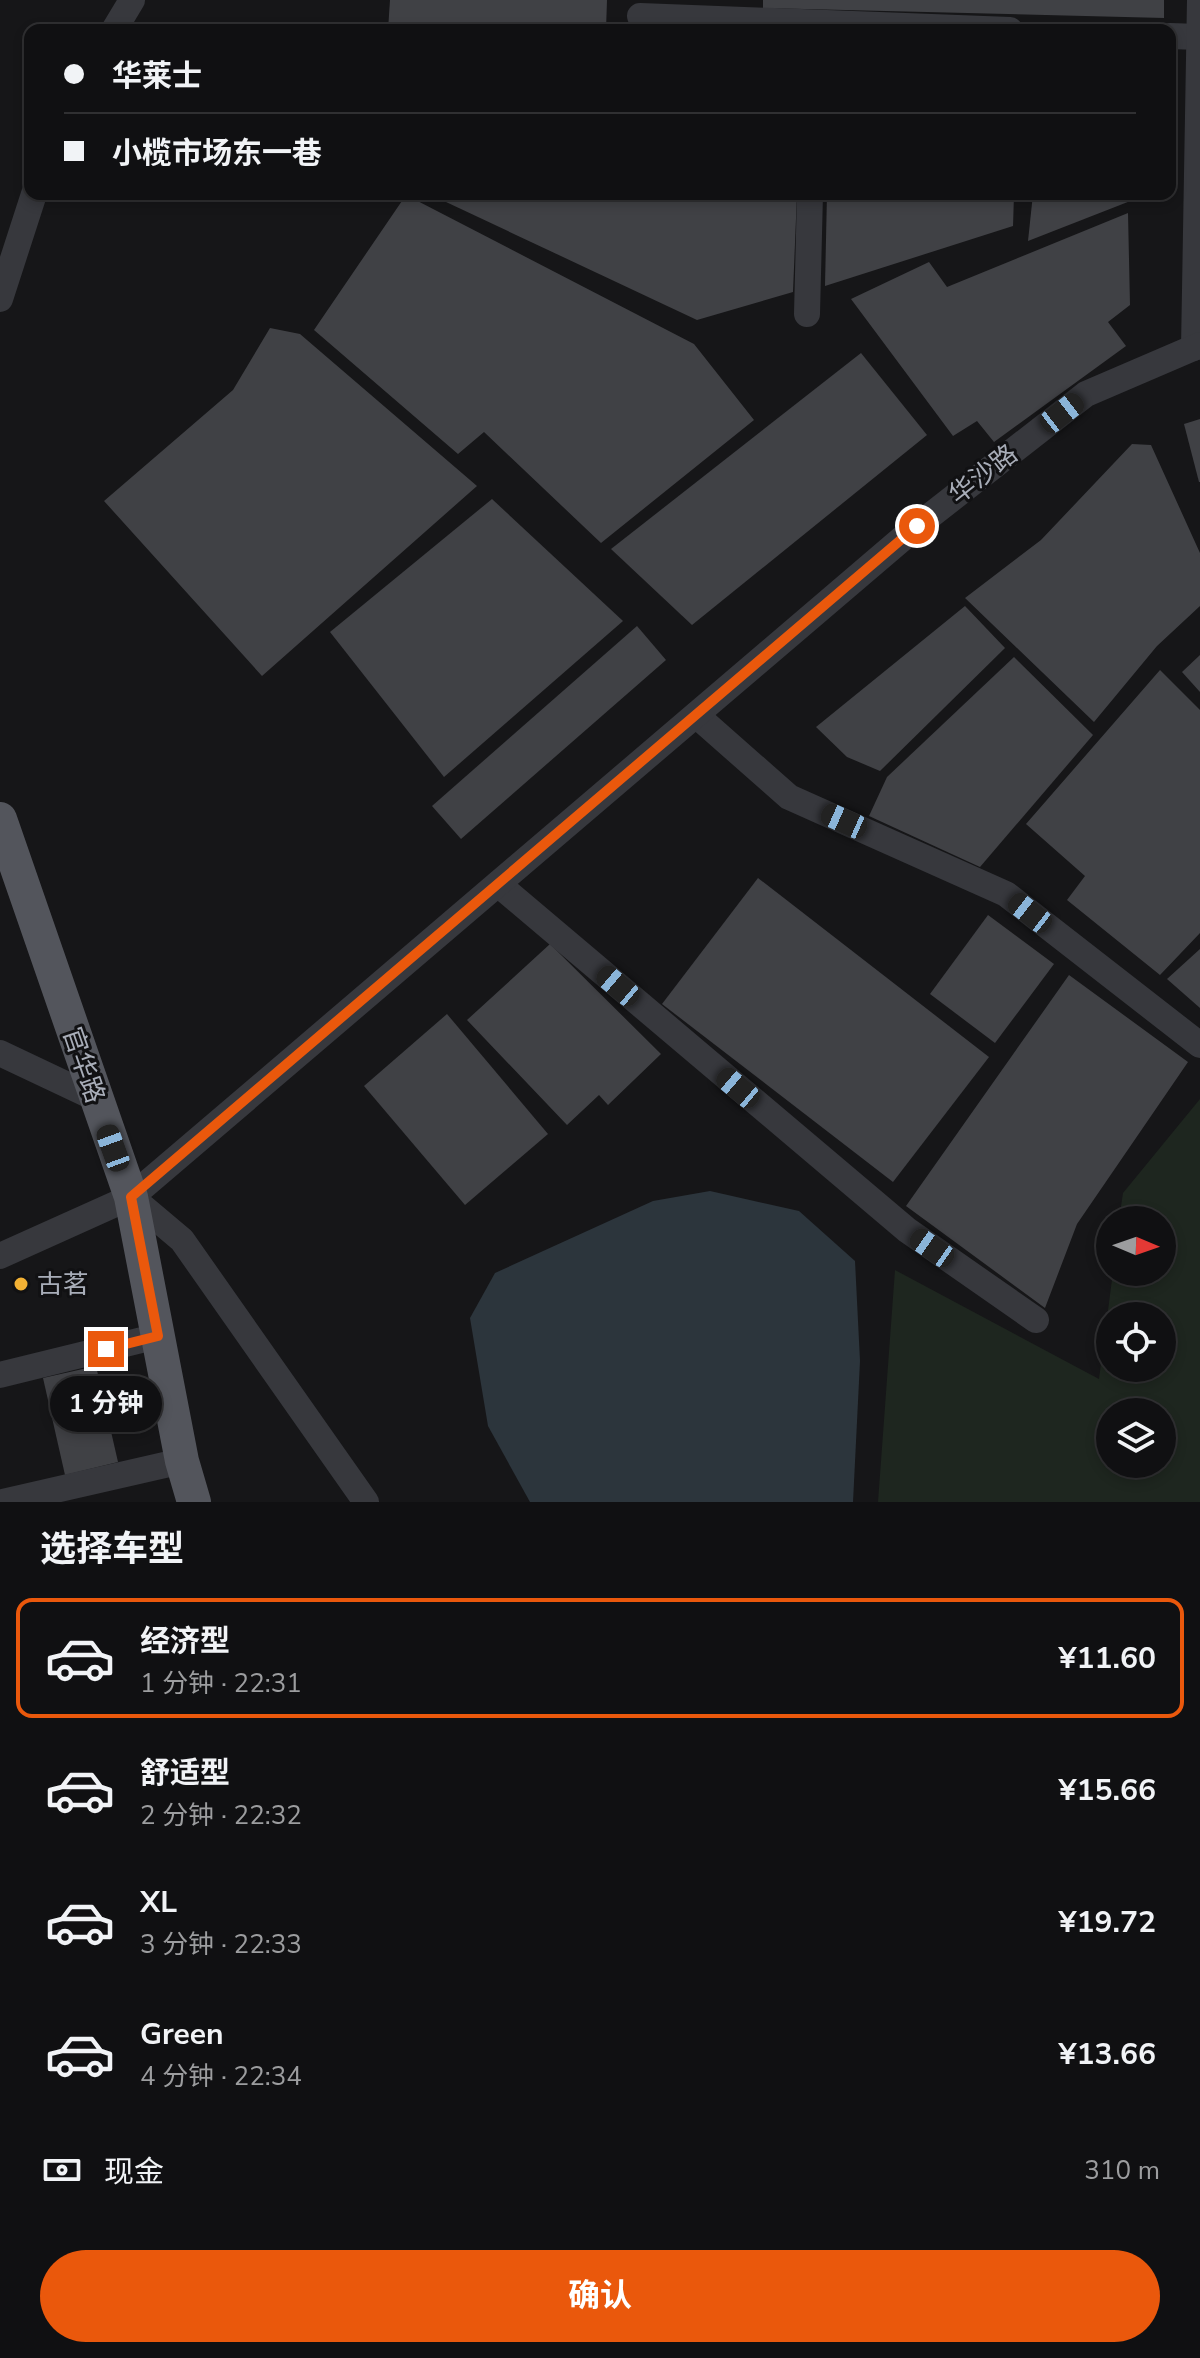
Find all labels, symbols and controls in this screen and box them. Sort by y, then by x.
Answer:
text: 华莱士 [112,56,202,97]
text: 小榄市场东一巷 [112,133,322,174]
car [1036,389,1088,437]
street label: 华沙路 [942,437,1025,512]
route start [899,508,935,544]
car [817,800,871,842]
car [1004,889,1056,937]
car [592,961,644,1011]
street label: 官华路 [54,1023,113,1108]
car [712,1063,764,1113]
car [94,1121,132,1175]
north arrow [1096,1206,1176,1286]
map controls [1096,1206,1176,1478]
car [905,1224,959,1272]
place label: 古茗 [37,1267,89,1302]
marker: 古茗 [12,1275,30,1293]
button: locate [1096,1302,1176,1382]
route end [88,1331,124,1367]
callout: 1 分钟 [50,1377,162,1433]
text: 1 分钟 [69,1386,143,1421]
button: layers [1096,1398,1176,1478]
text: 选择车型 [40,1525,184,1574]
text: 经济型 [140,1621,230,1662]
icon: car [44,1622,116,1694]
text: ¥11.60 [1059,1638,1156,1679]
text: 1 分钟 · 22:31 [140,1666,302,1701]
text: 舒适型 [140,1753,230,1794]
icon: car [44,1754,116,1826]
text: ¥15.66 [1059,1770,1156,1811]
text: 2 分钟 · 22:32 [140,1798,302,1833]
text: XL [140,1882,177,1923]
icon: car [44,1886,116,1958]
text: ¥19.72 [1059,1902,1156,1943]
text: 3 分钟 · 22:33 [140,1927,302,1962]
text: Green [140,2014,224,2055]
icon: car [44,2018,116,2090]
text: ¥13.66 [1059,2034,1156,2075]
text: 4 分钟 · 22:34 [140,2059,302,2094]
icon: cash [40,2148,84,2192]
text: 现金 [104,2152,164,2193]
text: 310 m [1084,2153,1160,2188]
button: 确认 [40,2250,1160,2342]

